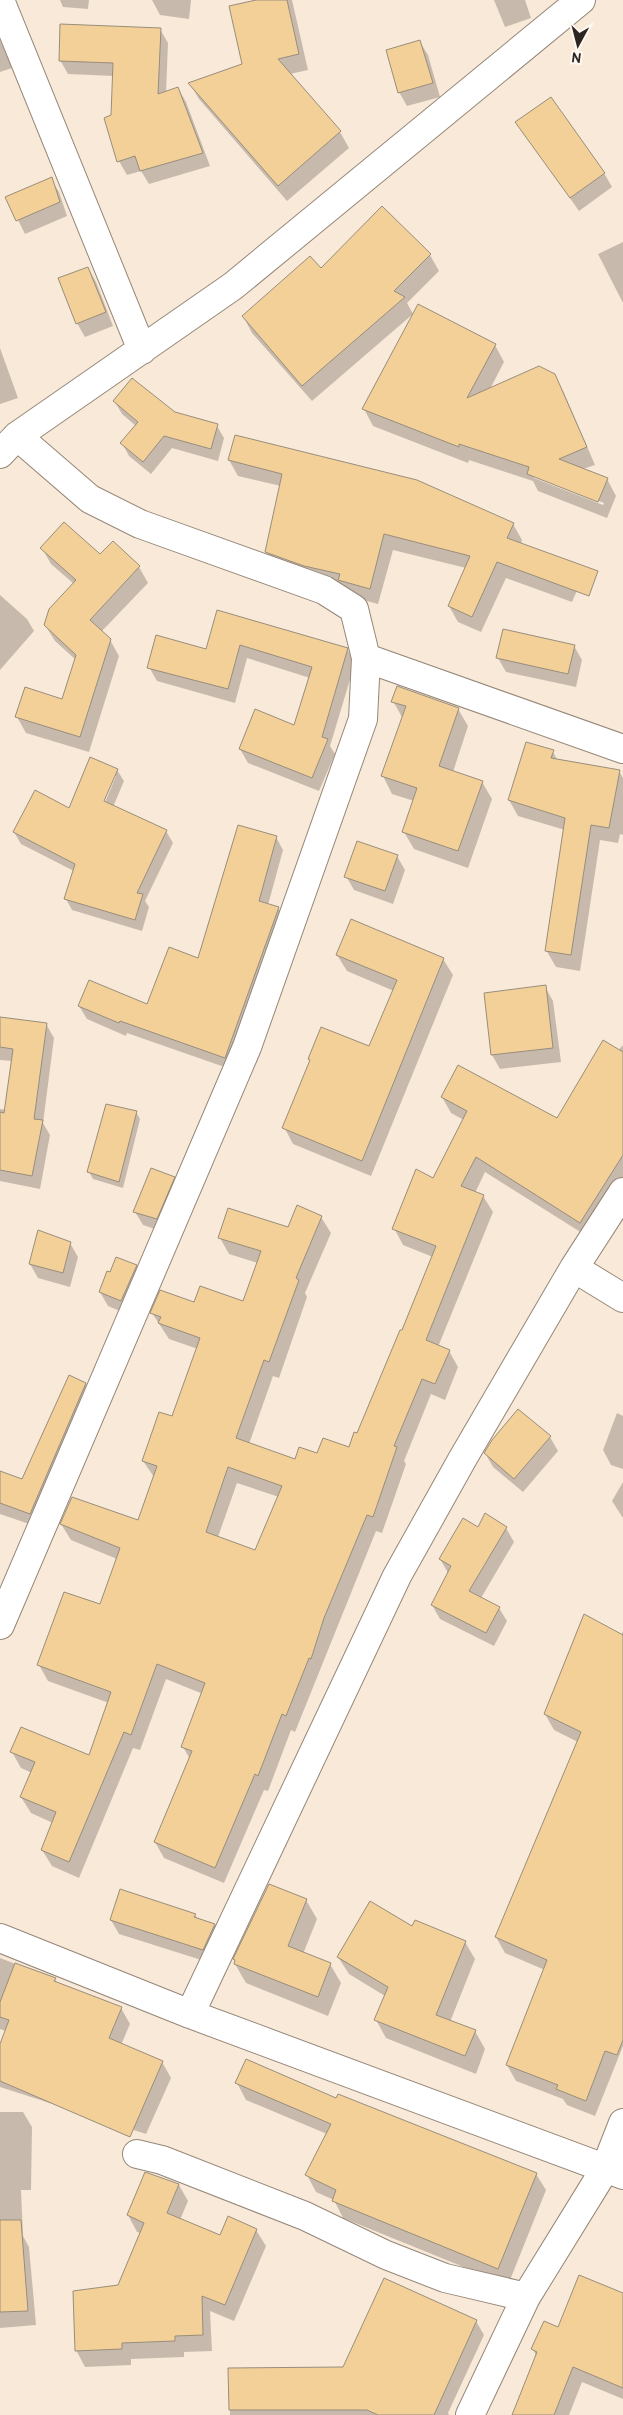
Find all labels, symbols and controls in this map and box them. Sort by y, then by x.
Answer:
north arrow [553,20,603,70]
text: N [571,47,583,65]

